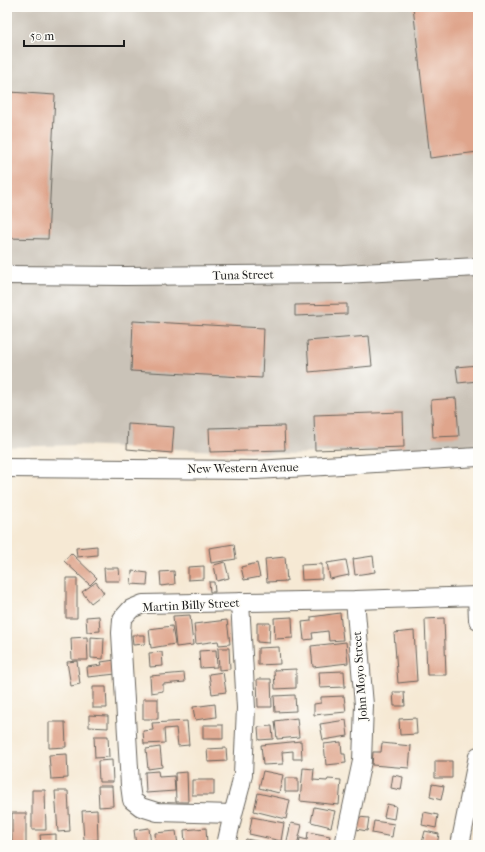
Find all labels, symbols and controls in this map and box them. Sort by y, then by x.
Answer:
scale bar [24,22,124,48]
text: 50 m [30,29,54,43]
street label: Tuna Street [212,267,275,283]
street label: New Western Avenue [187,460,299,476]
street label: Martin Billy Street [142,595,241,615]
street label: John Moyo Street [350,630,370,722]

